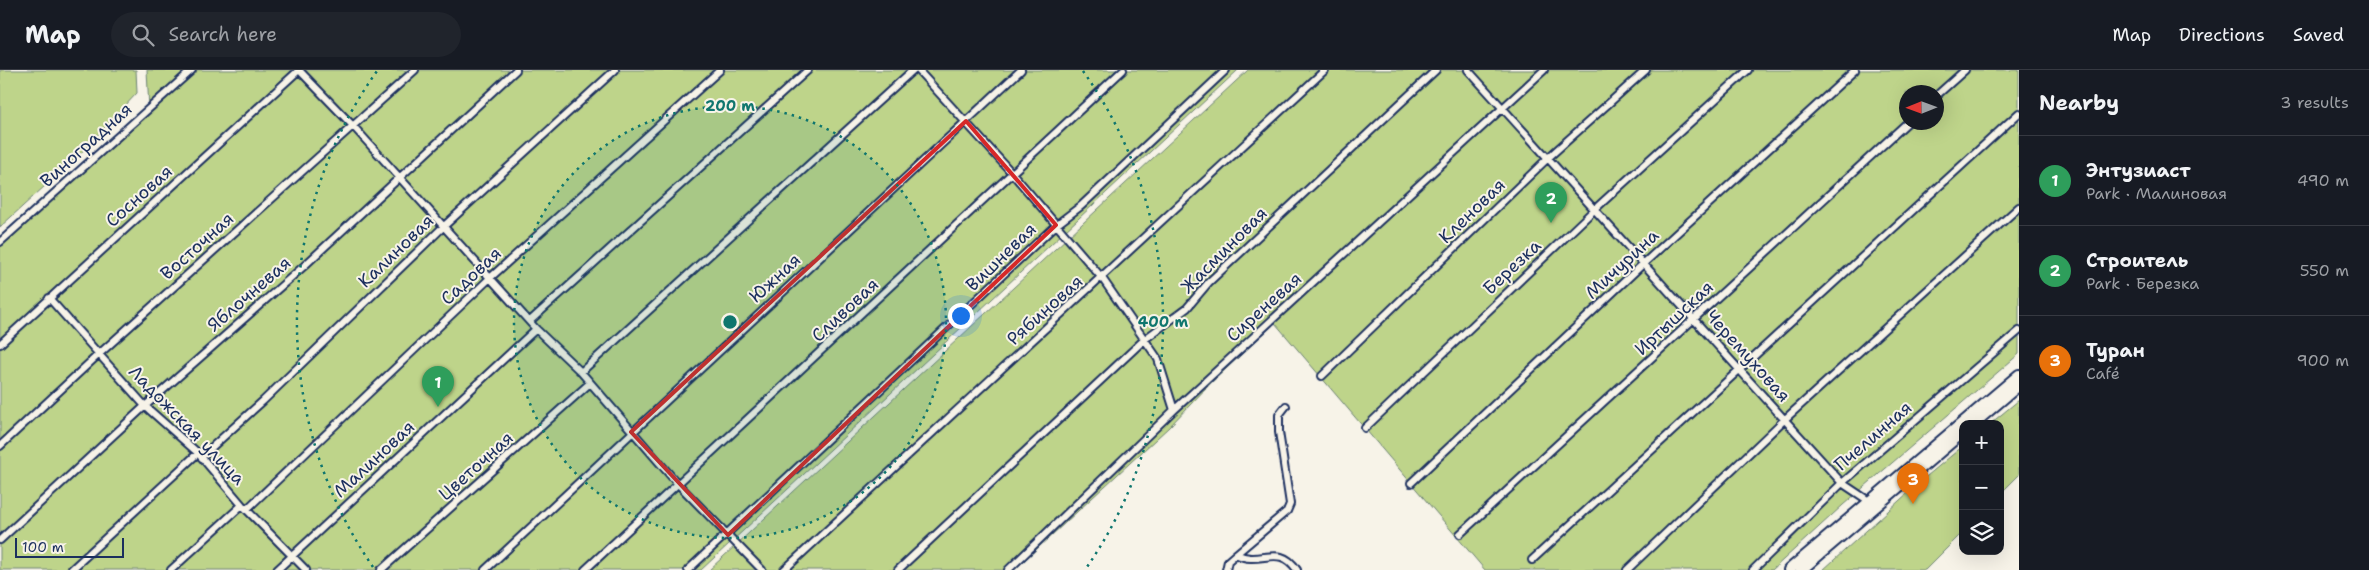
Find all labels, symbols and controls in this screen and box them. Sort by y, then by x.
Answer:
search box [111,12,461,57]
text: Map [25,19,81,51]
icon: search [129,21,157,49]
text: Search here [169,22,277,47]
text: Map [2113,23,2151,47]
text: Directions [2179,23,2265,47]
text: Saved [2293,23,2344,47]
north arrow [1899,85,1944,130]
text: Nearby [2039,89,2119,117]
text: 3 results [2280,92,2349,113]
text: 200 m [705,96,755,116]
street label: Виноградная [35,97,137,193]
text: Энтузиаст [2086,158,2191,183]
street label: Сосновая [100,160,178,232]
text: 1 [2051,170,2059,191]
text: 490 m [2297,170,2349,191]
street label: Кленовая [1434,173,1510,249]
pin: 2 [1535,182,1567,223]
text: Park · Малиновая [2086,183,2227,204]
street label: Жасминовая [1175,201,1273,299]
street label: Восточная [155,207,239,285]
street label: Калиновая [353,209,439,293]
street label: Вишневая [961,217,1041,297]
street label: Мичурина [1580,224,1664,304]
street label: Березка [1478,234,1546,300]
street label: Садовая [435,242,507,310]
street label: Южная [744,248,806,308]
text: Строитель [2086,248,2188,273]
street label: Яблочневая [202,251,296,337]
text: 2 [2049,260,2061,281]
text: 550 m [2300,260,2349,281]
street label: Сиреневая [1221,267,1307,347]
street label: Рябиновая [1002,269,1088,351]
street label: Сливовая [806,273,884,347]
text: Park · Березка [2086,273,2199,294]
street label: Иртышская [1629,275,1719,361]
your location [948,303,974,329]
street label: Черемуховая [1700,305,1796,407]
text: 400 m [1138,312,1188,332]
centre of rings [721,313,739,331]
text: Туран [2086,338,2145,363]
text: 3 [2049,350,2061,371]
text: 900 m [2297,350,2349,371]
street label: Ладожская улица [124,360,250,490]
text: Café [2086,363,2120,384]
pin: 1 [422,366,454,407]
street label: Пчелинная [1829,396,1917,476]
street label: Малиновая [328,415,420,503]
map controls [1959,420,2004,555]
button: + [1959,420,2004,465]
street label: Цветочная [434,426,518,506]
pin: 3 [1897,463,1929,504]
button: − [1959,465,2004,510]
button: layers [1959,510,2004,555]
scale bar [15,535,124,558]
text: 100 m [22,538,64,556]

